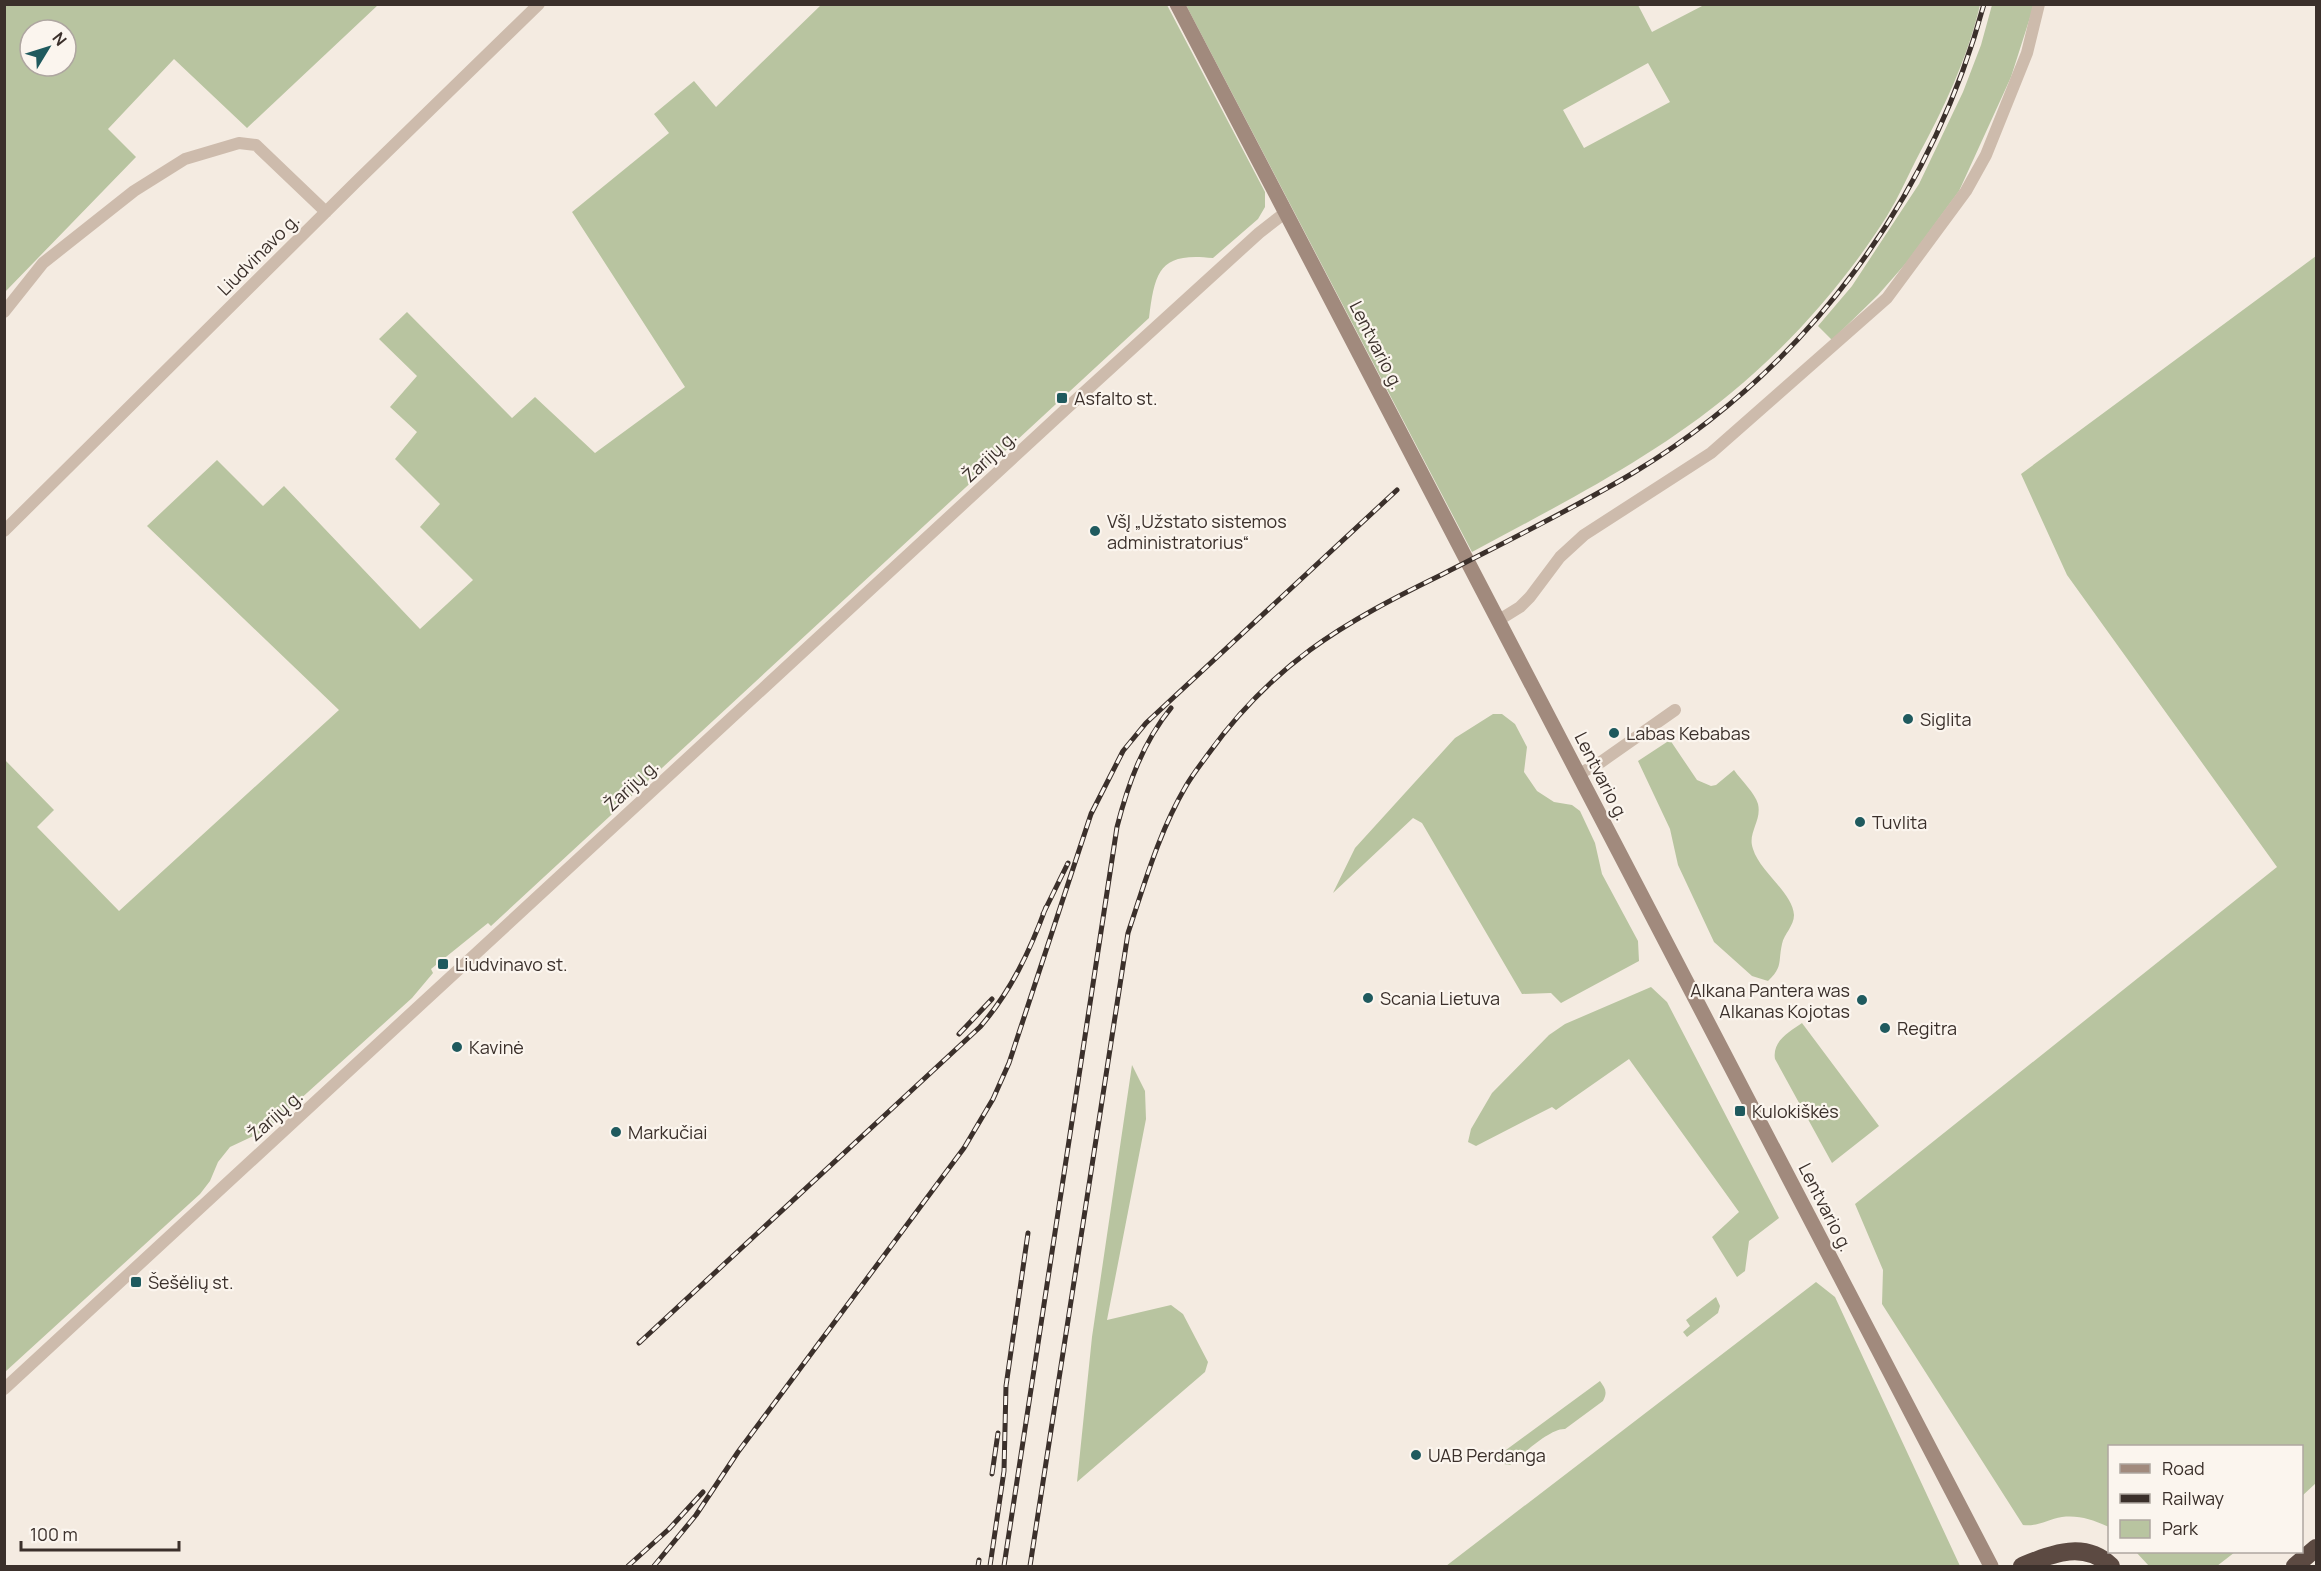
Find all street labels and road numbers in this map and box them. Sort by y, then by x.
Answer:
street label: Liudvinavo g. [212,208,304,300]
street label: Lentvario g. [1344,297,1410,393]
street label: Žarijų g. [957,425,1021,487]
street label: Lentvario g. [1569,728,1635,824]
street label: Žarijų g. [599,754,663,816]
street label: Žarijų g. [243,1084,307,1146]
street label: Lentvario g. [1793,1159,1859,1255]

